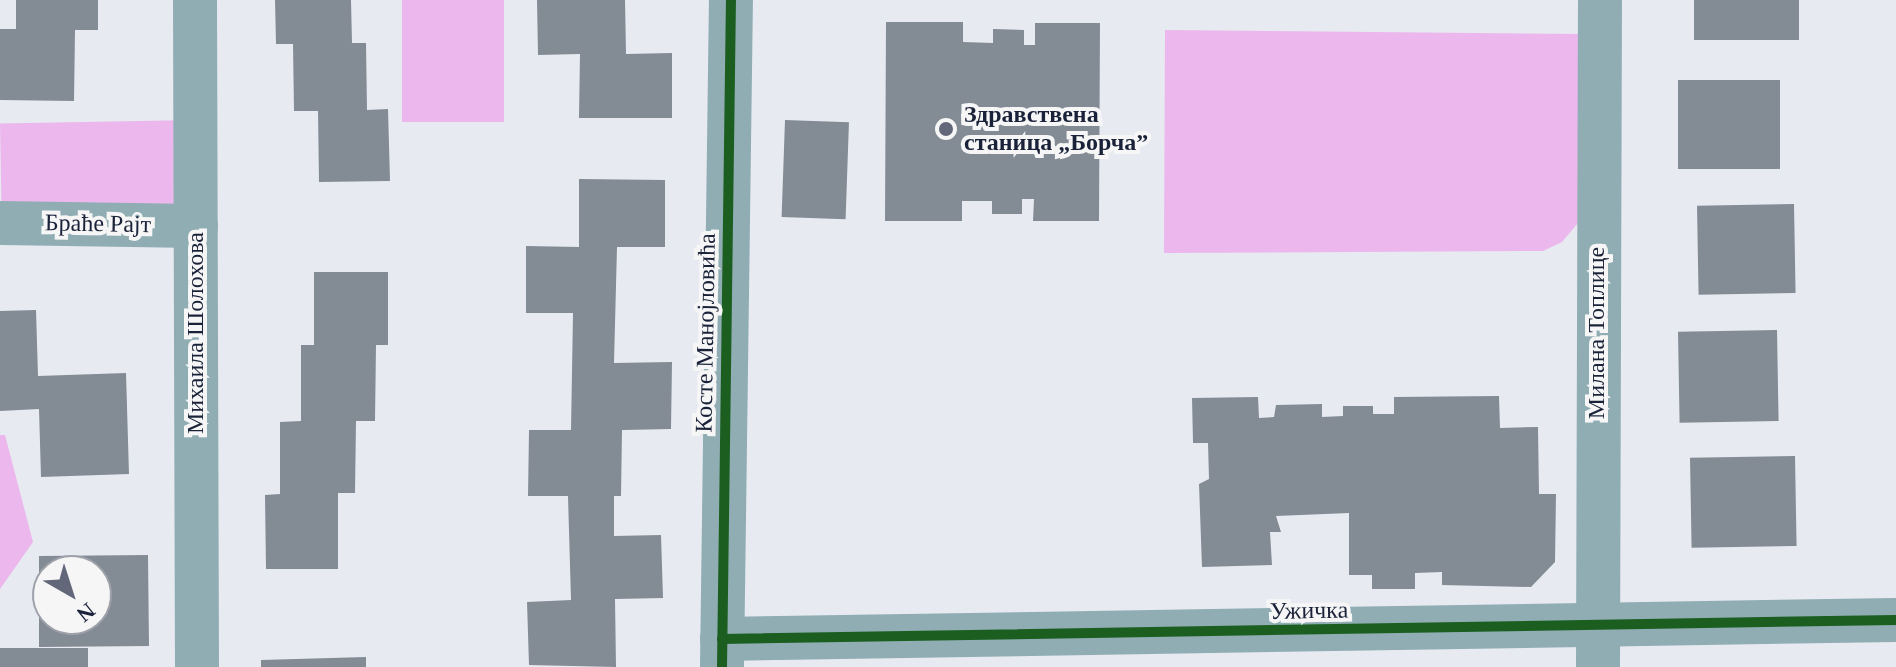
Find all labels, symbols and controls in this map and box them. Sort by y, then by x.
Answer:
place label: Здравствена станица „Борча” [964,101,1148,157]
marker: Здравствена станица „Борча” [935,118,957,140]
street label: Браће Рајт [45,209,151,239]
street label: Михаила Шолохова [182,232,210,434]
street label: Косте Манојловића [690,233,722,433]
street label: Милана Топлице [1583,247,1611,419]
north arrow [32,555,112,635]
street label: Ужичка [1270,596,1348,626]
text: N [72,598,100,627]

